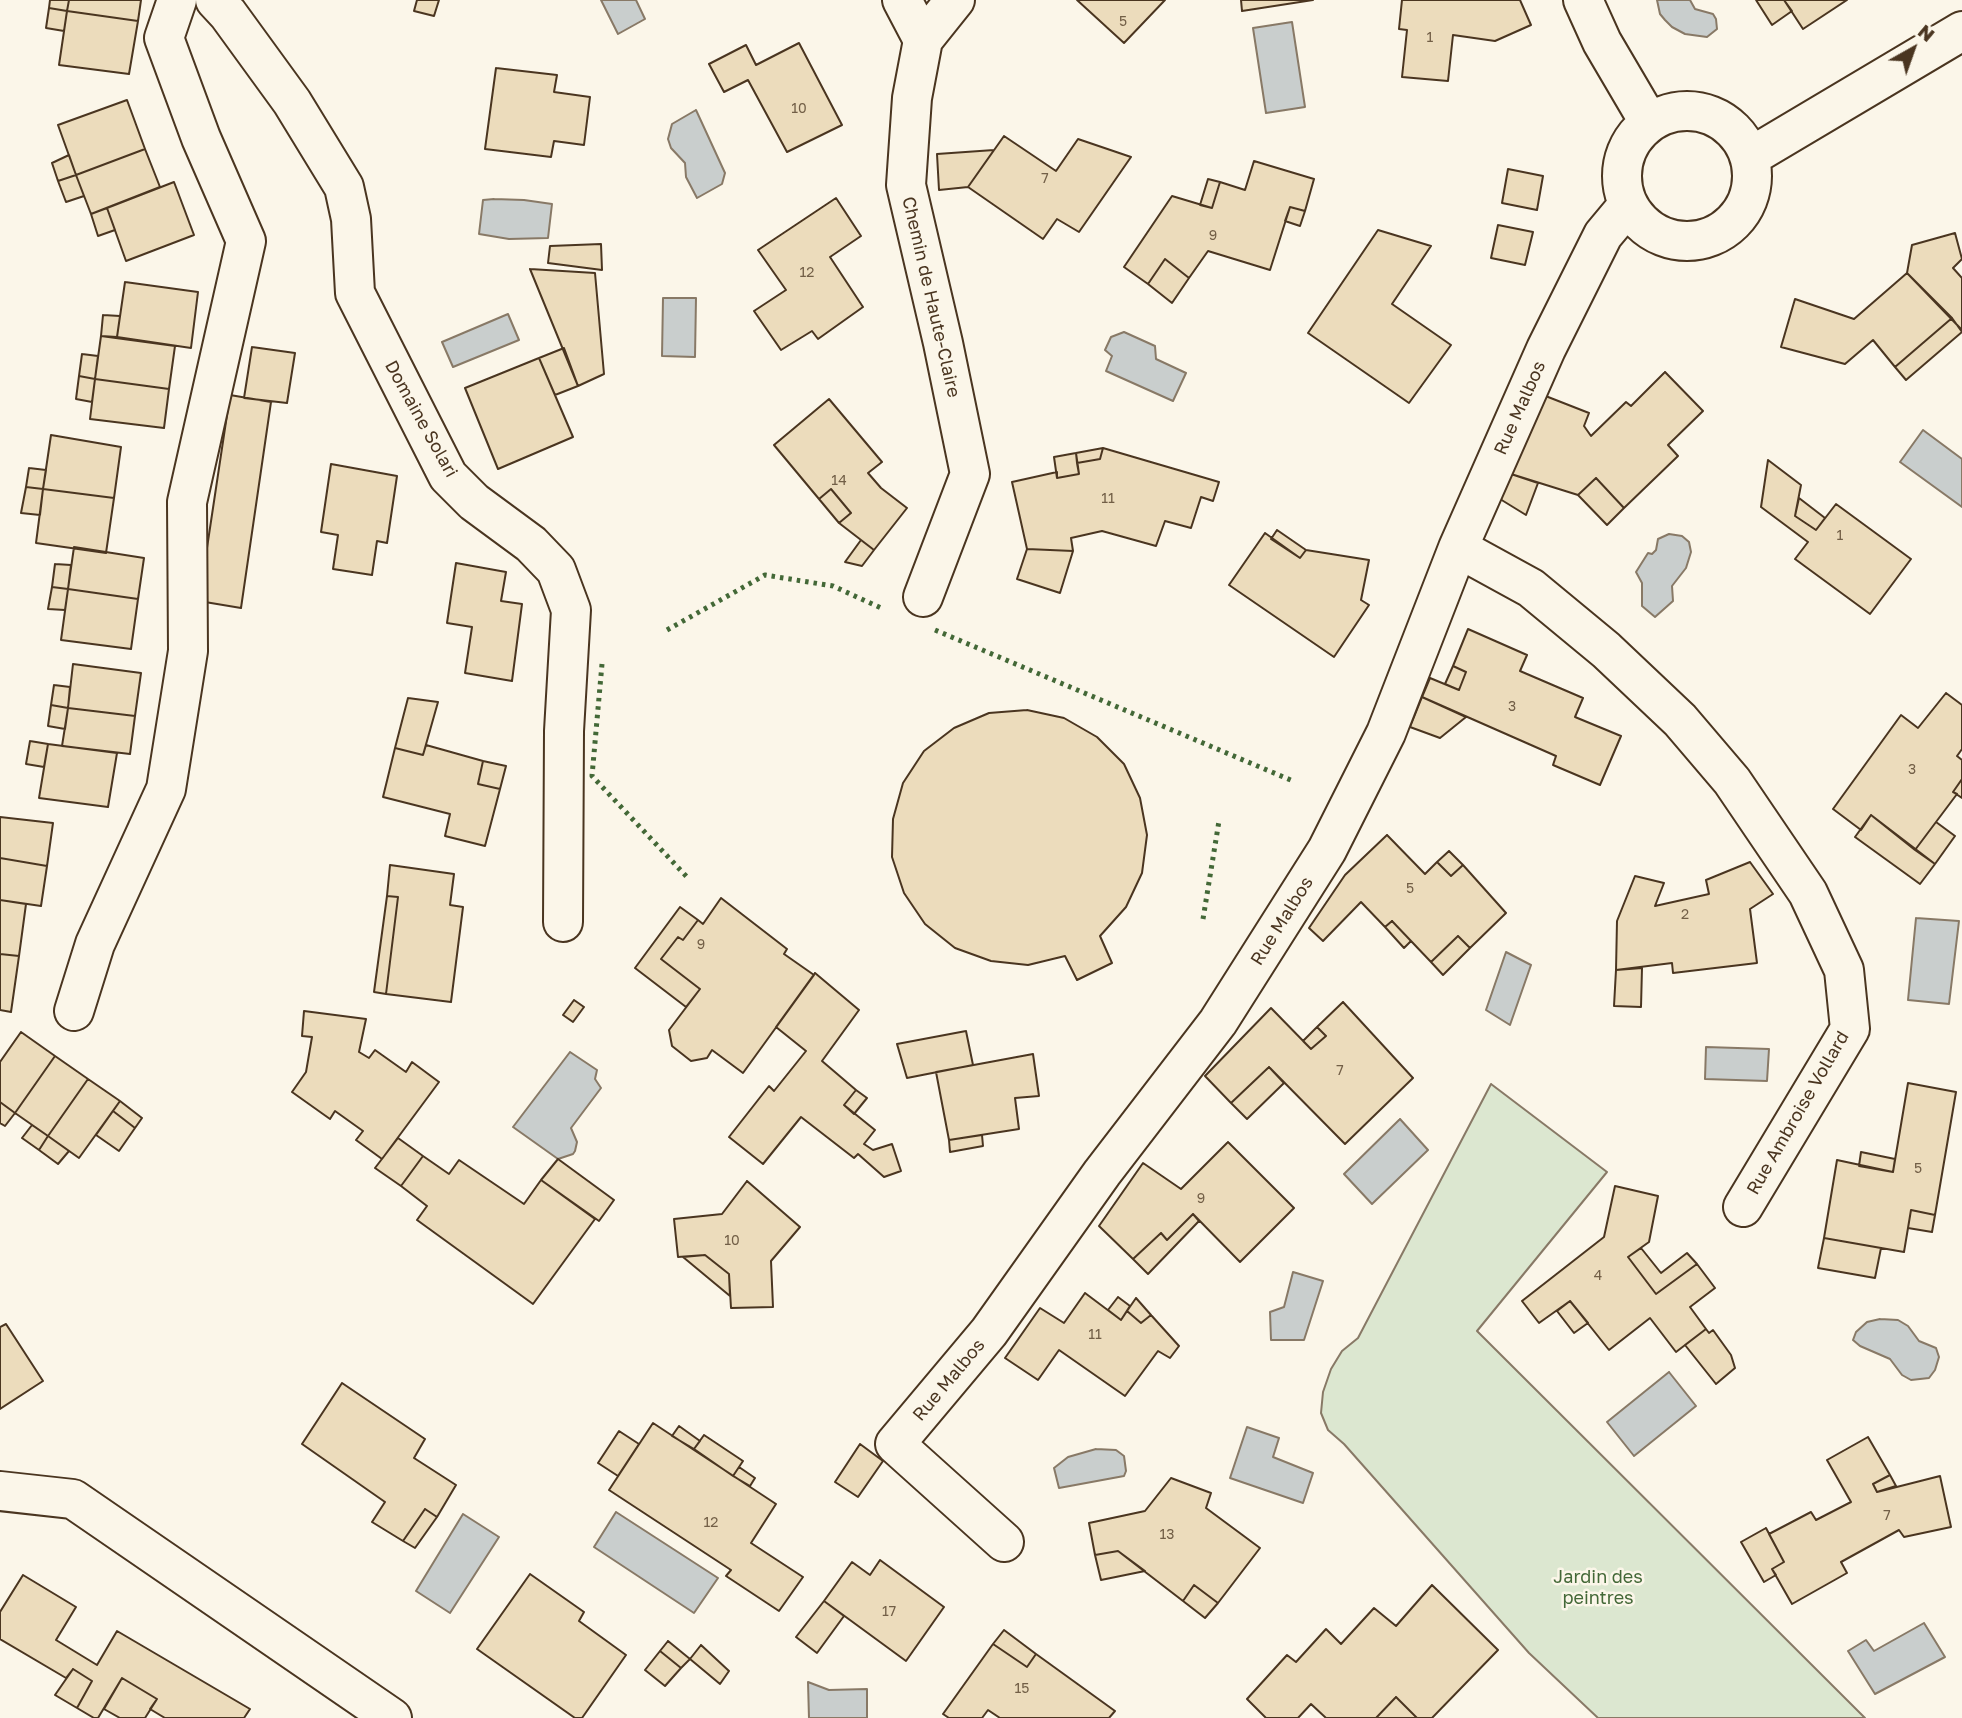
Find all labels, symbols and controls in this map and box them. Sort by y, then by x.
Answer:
house number: 5 [1119,14,1127,30]
north arrow [1878,14,1948,84]
text: N [1914,19,1940,46]
house number: 1 [1427,30,1433,46]
house number: 10 [791,101,807,117]
house number: 7 [1041,171,1049,187]
street label: Chemin de Haute-Claire [897,194,965,400]
house number: 9 [1209,228,1217,244]
house number: 12 [800,265,814,281]
street label: Domaine Solari [380,357,462,481]
street label: Rue Malbos [1490,358,1550,458]
house number: 14 [831,473,847,489]
house number: 11 [1101,491,1115,507]
house number: 1 [1837,528,1843,544]
house number: 3 [1508,699,1516,715]
house number: 3 [1908,762,1916,778]
street label: Rue Malbos [1246,873,1318,969]
house number: 5 [1406,881,1414,897]
house number: 2 [1681,907,1689,923]
house number: 9 [697,937,705,953]
street label: Rue Ambroise Vollard [1742,1027,1854,1199]
house number: 7 [1336,1063,1344,1079]
house number: 5 [1914,1161,1922,1177]
house number: 9 [1197,1191,1205,1207]
house number: 10 [724,1233,740,1249]
house number: 4 [1594,1268,1602,1284]
house number: 11 [1088,1327,1102,1343]
street label: Rue Malbos [908,1335,990,1425]
house number: 7 [1883,1508,1891,1524]
house number: 12 [704,1515,718,1531]
house number: 13 [1160,1527,1174,1543]
park label: Jardin des peintres [1553,1566,1643,1608]
house number: 17 [882,1604,896,1620]
house number: 15 [1015,1681,1029,1697]

